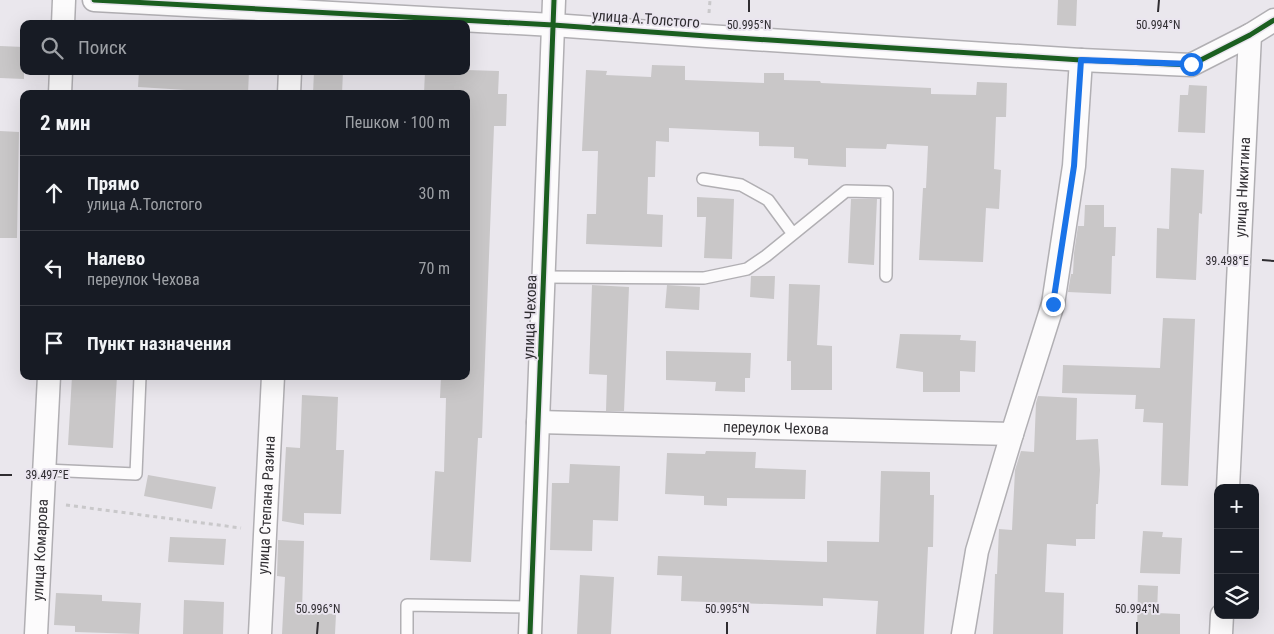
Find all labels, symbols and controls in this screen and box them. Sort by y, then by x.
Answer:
street label: улица А.Толстого [592,6,700,32]
text: 50.995°N [727,18,771,32]
text: 50.994°N [1136,18,1180,32]
search box [20,20,470,75]
icon: search [38,34,66,62]
text: Поиск [78,36,127,59]
route start [1180,53,1203,76]
text: 2 мин [40,111,90,135]
text: Пешком · 100 m [345,113,450,132]
street label: улица Никитина [1231,137,1254,238]
text: Прямо [87,172,140,195]
icon: ahead [40,179,68,207]
text: 30 m [418,184,450,203]
text: улица А.Толстого [87,195,202,214]
text: Налево [87,247,145,270]
icon: left [40,254,68,282]
text: 39.498°E [1205,254,1249,268]
text: 70 m [418,259,450,278]
text: переулок Чехова [87,270,200,289]
street label: улица Чехова [520,274,540,360]
route end [1042,293,1065,316]
icon: arrive [40,329,68,357]
text: Пункт назначения [87,332,231,355]
street label: переулок Чехова [723,418,829,438]
street label: улица Степана Разина [254,435,279,575]
text: 39.497°E [25,468,69,482]
map controls [1214,484,1259,619]
button: + [1214,484,1259,529]
street label: улица Комарова [29,499,52,602]
button: − [1214,529,1259,574]
button: layers [1214,574,1259,619]
text: 50.996°N [296,602,340,616]
text: 50.995°N [705,602,749,616]
text: 50.994°N [1115,602,1159,616]

